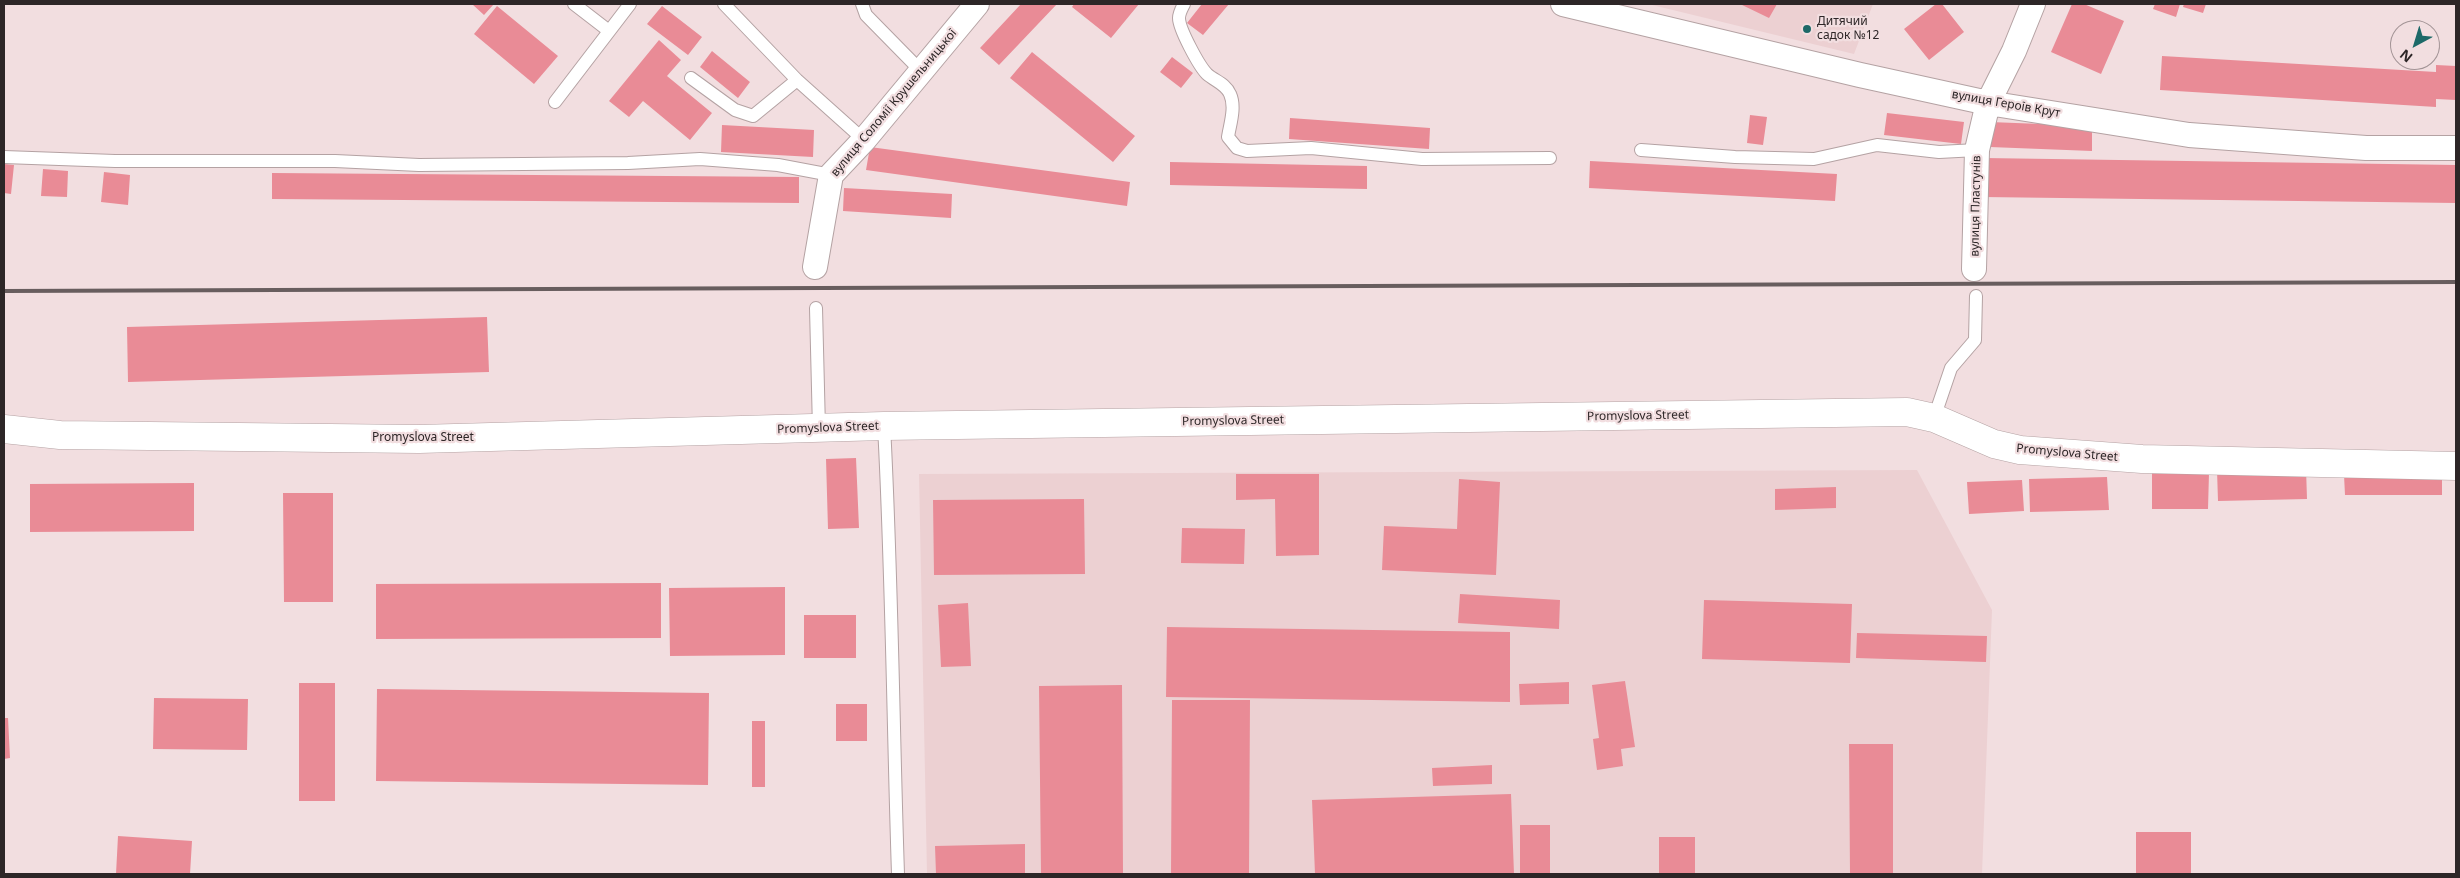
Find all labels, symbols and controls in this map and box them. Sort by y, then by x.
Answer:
place label: Дитячий садок №12 [1817,15,1879,43]
north arrow [2390,20,2440,70]
marker: Дитячий садок №12 [1801,23,1813,35]
street label: вулиця Соломії Крушельницької [828,26,960,180]
text: N [2395,45,2416,67]
street label: вулиця Героїв Крут [1951,87,2061,121]
street label: вулиця Пластунів [1968,155,1984,257]
street label: Promyslova Street [1587,408,1689,424]
street label: Promyslova Street [1182,413,1284,429]
street label: Promyslova Street [777,419,879,437]
street label: Promyslova Street [372,431,474,445]
street label: Promyslova Street [2016,441,2118,465]

